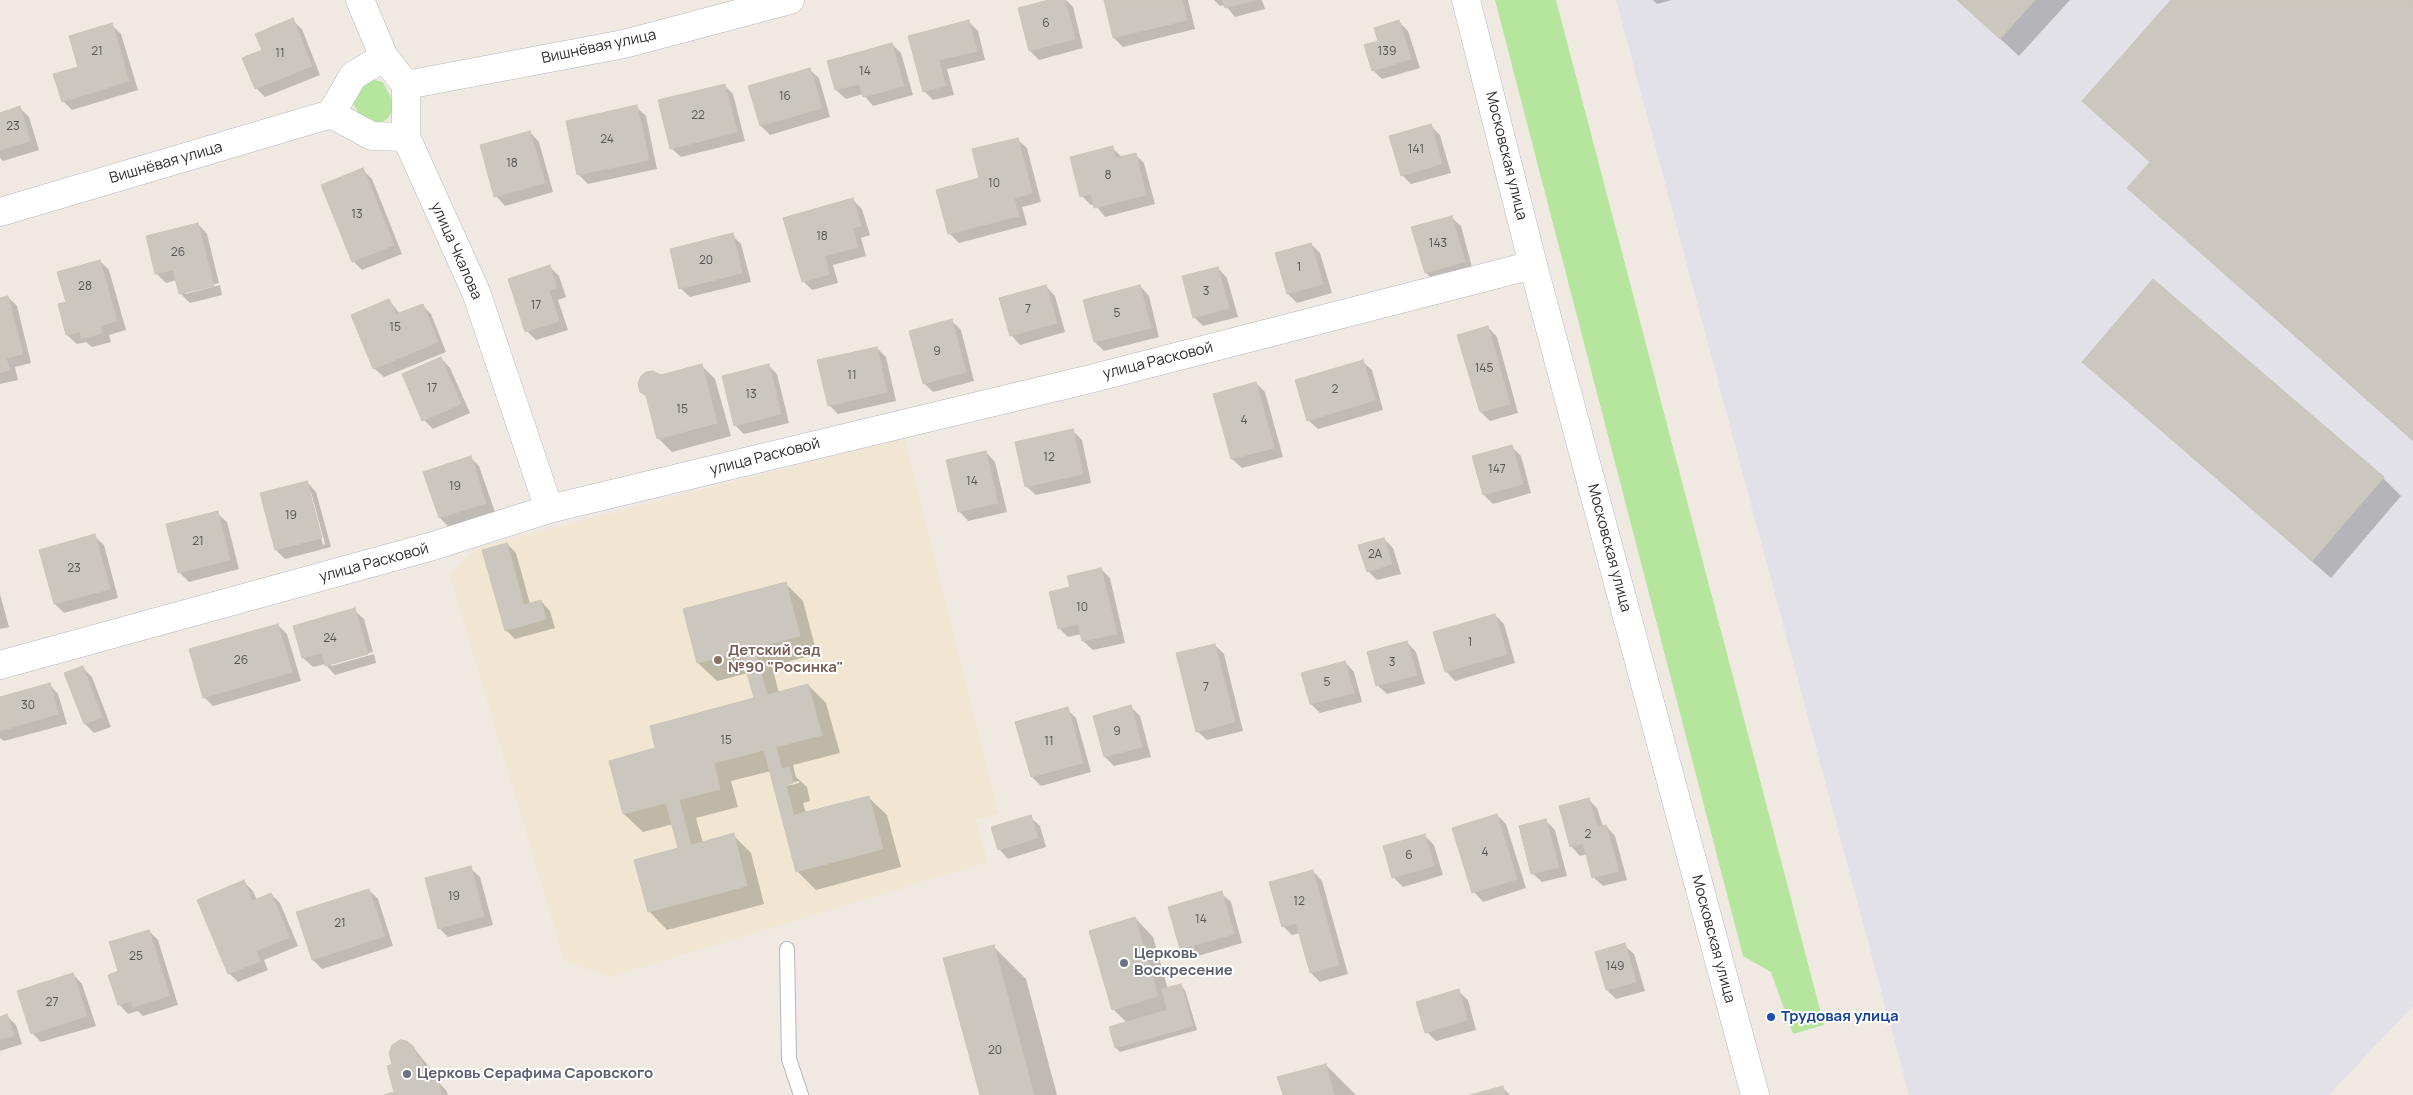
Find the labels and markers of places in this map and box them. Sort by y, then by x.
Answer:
place label: Детский сад №90 "Росинка" [728,642,844,677]
marker: Детский сад №90 "Росинка" [712,654,724,666]
place label: Церковь Воскресение [1134,945,1233,980]
marker: Церковь Воскресение [1118,957,1130,969]
place label: Трудовая улица [1781,1008,1899,1026]
marker: Трудовая улица [1765,1011,1777,1023]
place label: Церковь Серафима Саровского [417,1065,653,1083]
marker: Церковь Серафима Саровского [401,1068,413,1080]

